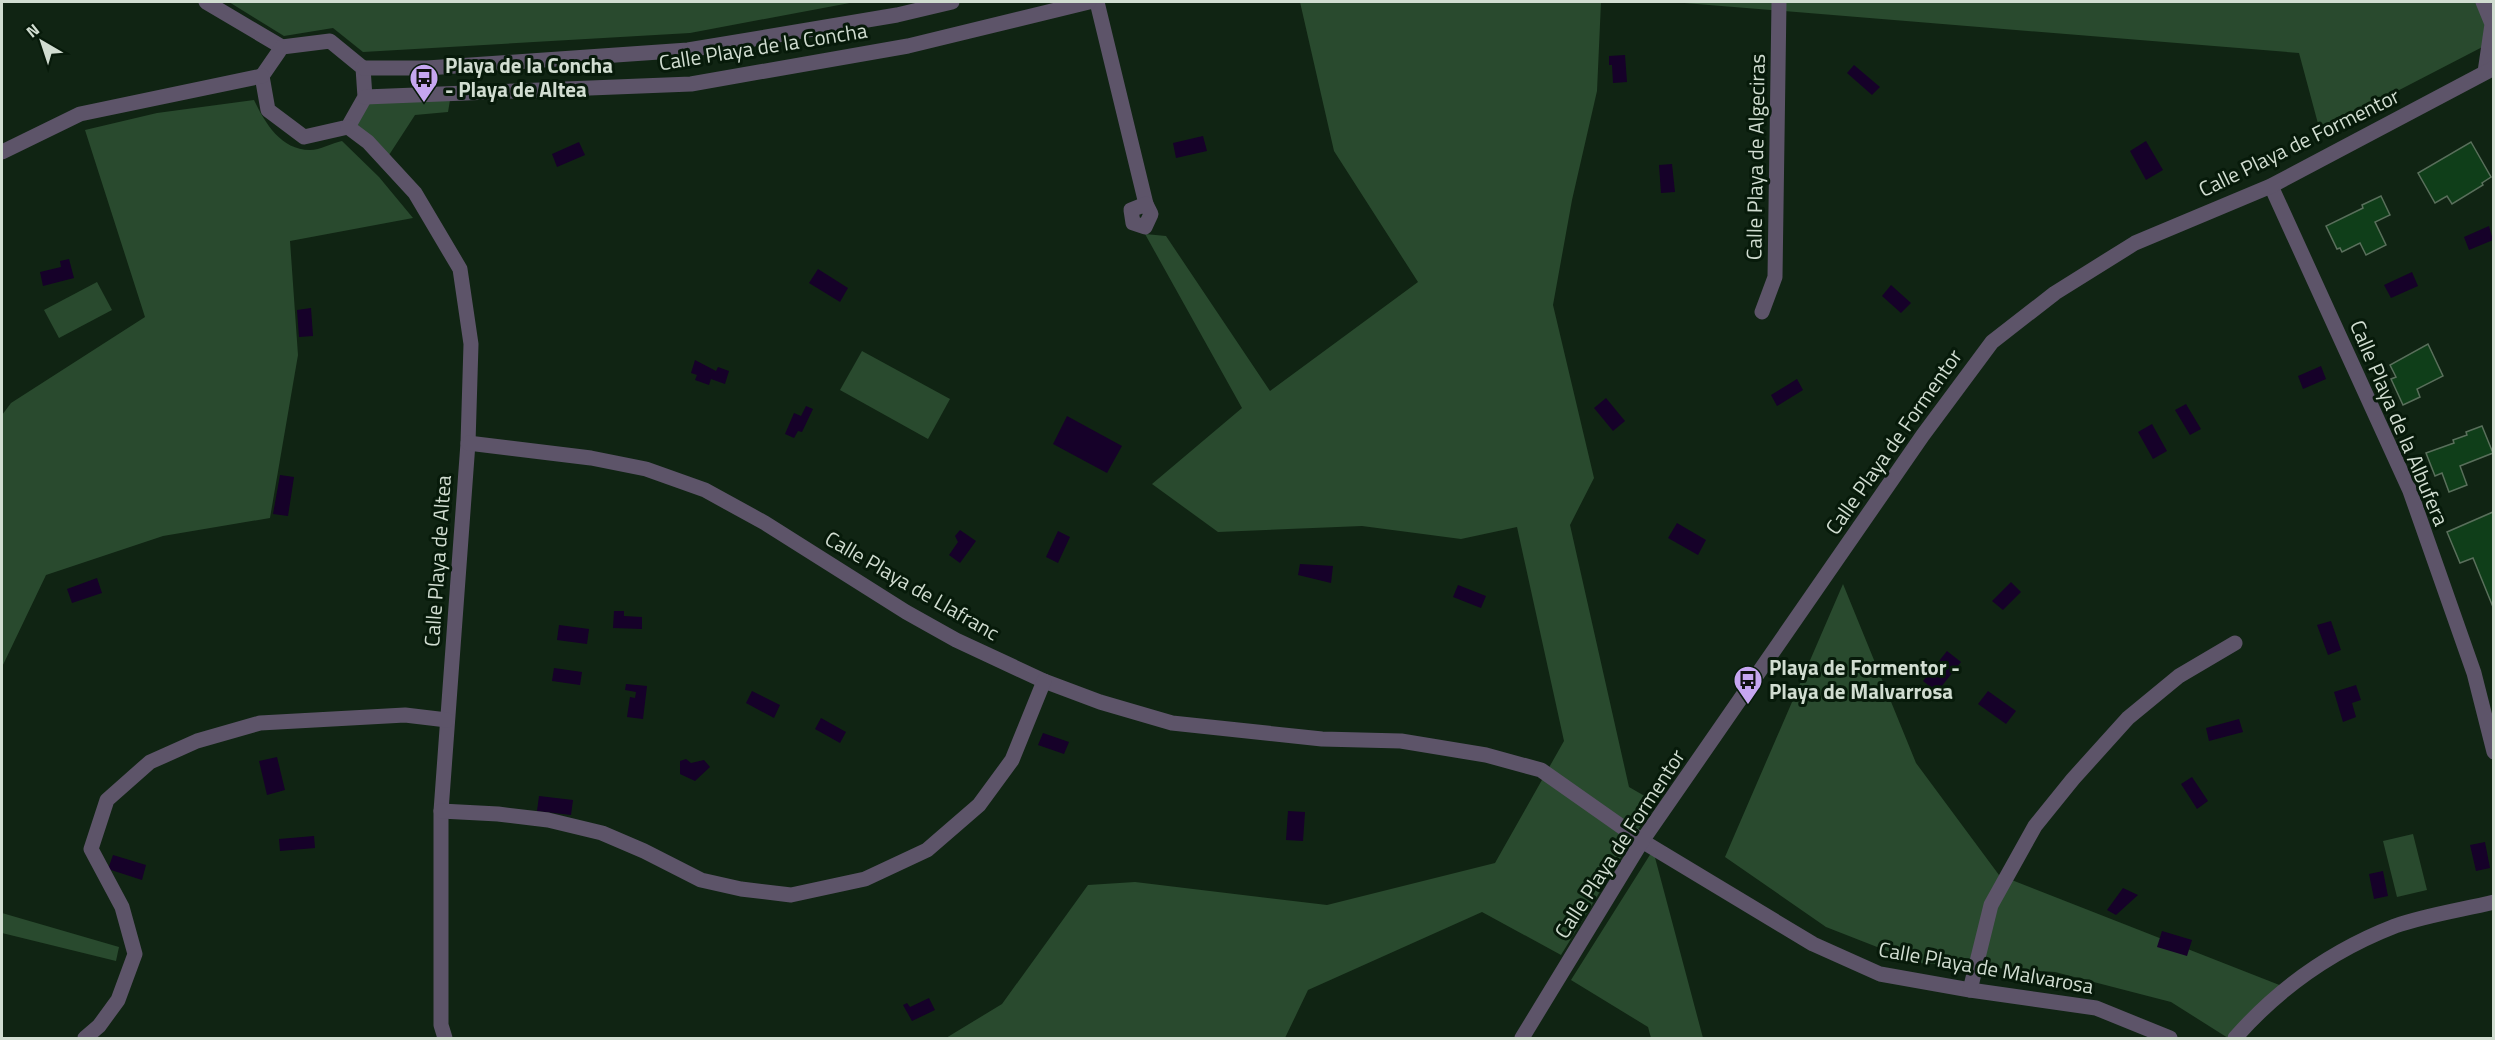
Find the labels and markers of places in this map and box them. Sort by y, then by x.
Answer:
place label: Playa de la Concha - Playa de Altea [445,49,613,105]
bus stop icon: Playa de la Concha - Playa de Altea [408,62,440,104]
place label: Playa de Formentor - Playa de Malvarrosa [1769,651,1960,707]
bus stop icon: Playa de Formentor - Playa de Malvarrosa [1732,664,1764,706]

